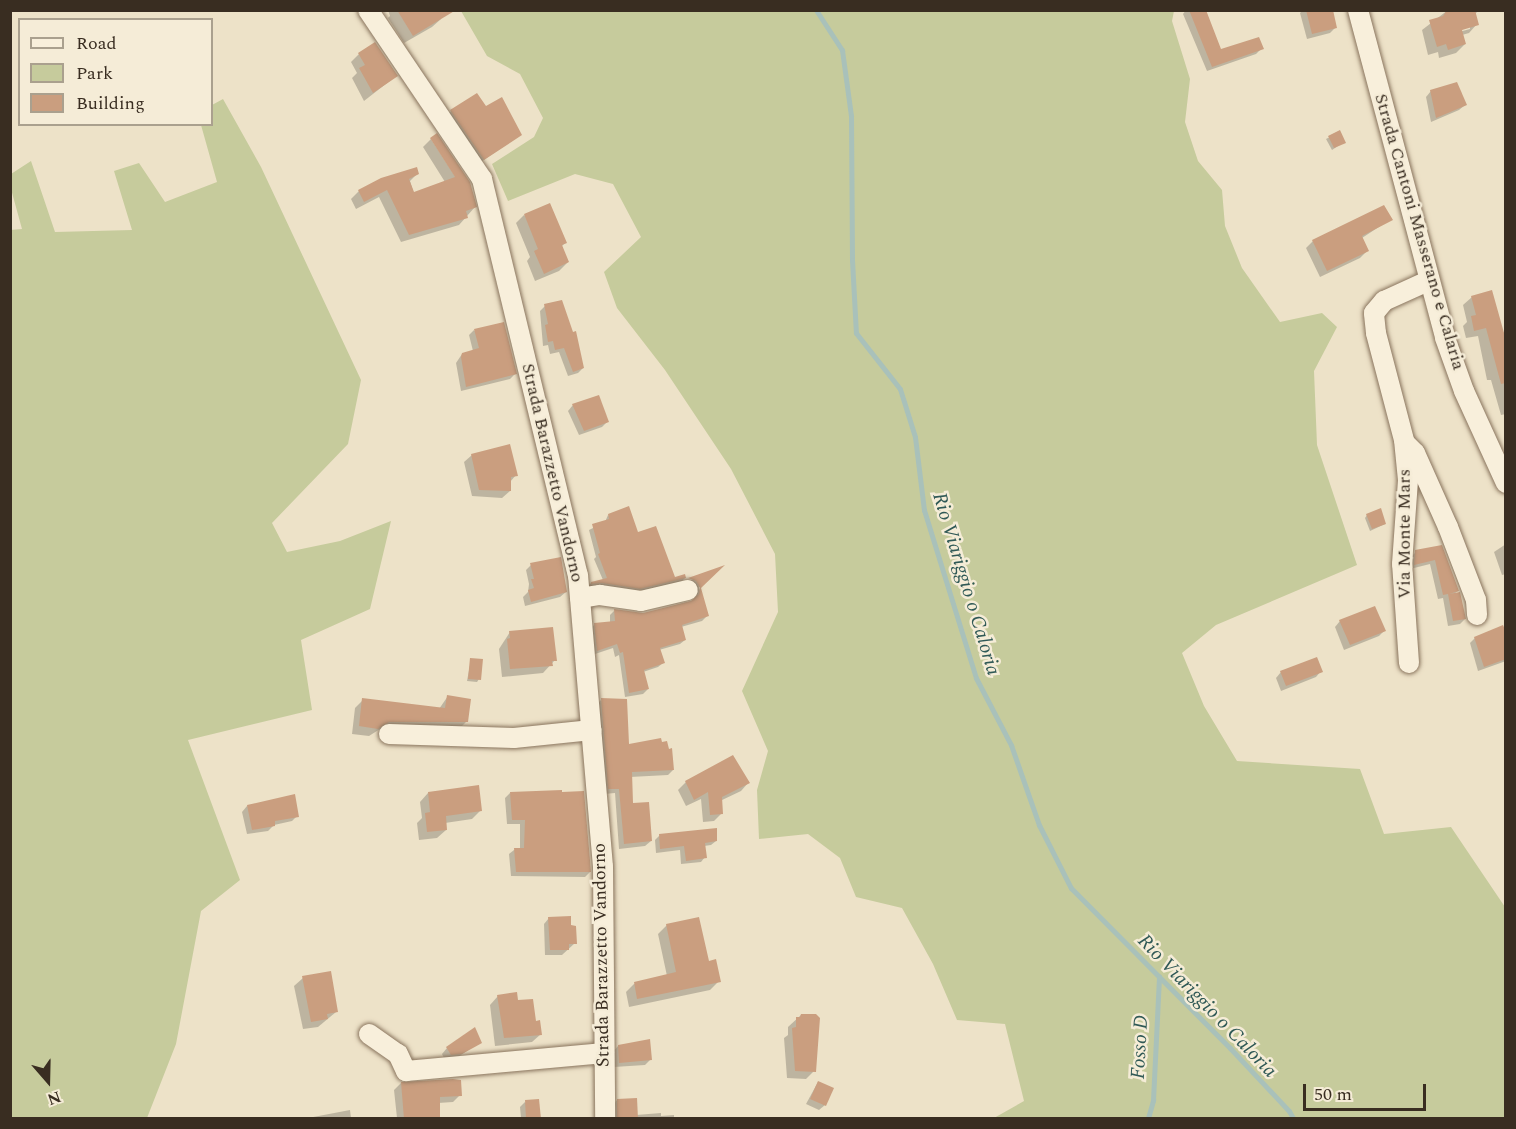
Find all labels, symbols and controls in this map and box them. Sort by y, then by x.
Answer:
legend [18,18,213,126]
text: Road [76,30,117,57]
text: Park [76,60,113,87]
text: Building [76,90,145,117]
street label: Strada Cantoni Masserano e Calaria [1369,91,1469,373]
street label: Strada Barazzetto Vandorno [516,361,588,585]
street label: Via Monte Mars [1394,469,1416,599]
water label: Rio Viariggio o Caloria [927,490,1005,678]
street label: Strada Barazzetto Vandorno [589,843,615,1067]
water label: Rio Viariggio o Caloria [1132,929,1282,1083]
water label: Fosso D [1126,1014,1154,1080]
north arrow [18,1051,78,1111]
scale bar [1306,1072,1429,1110]
text: 50 m [1314,1081,1352,1108]
text: N [44,1084,64,1111]

